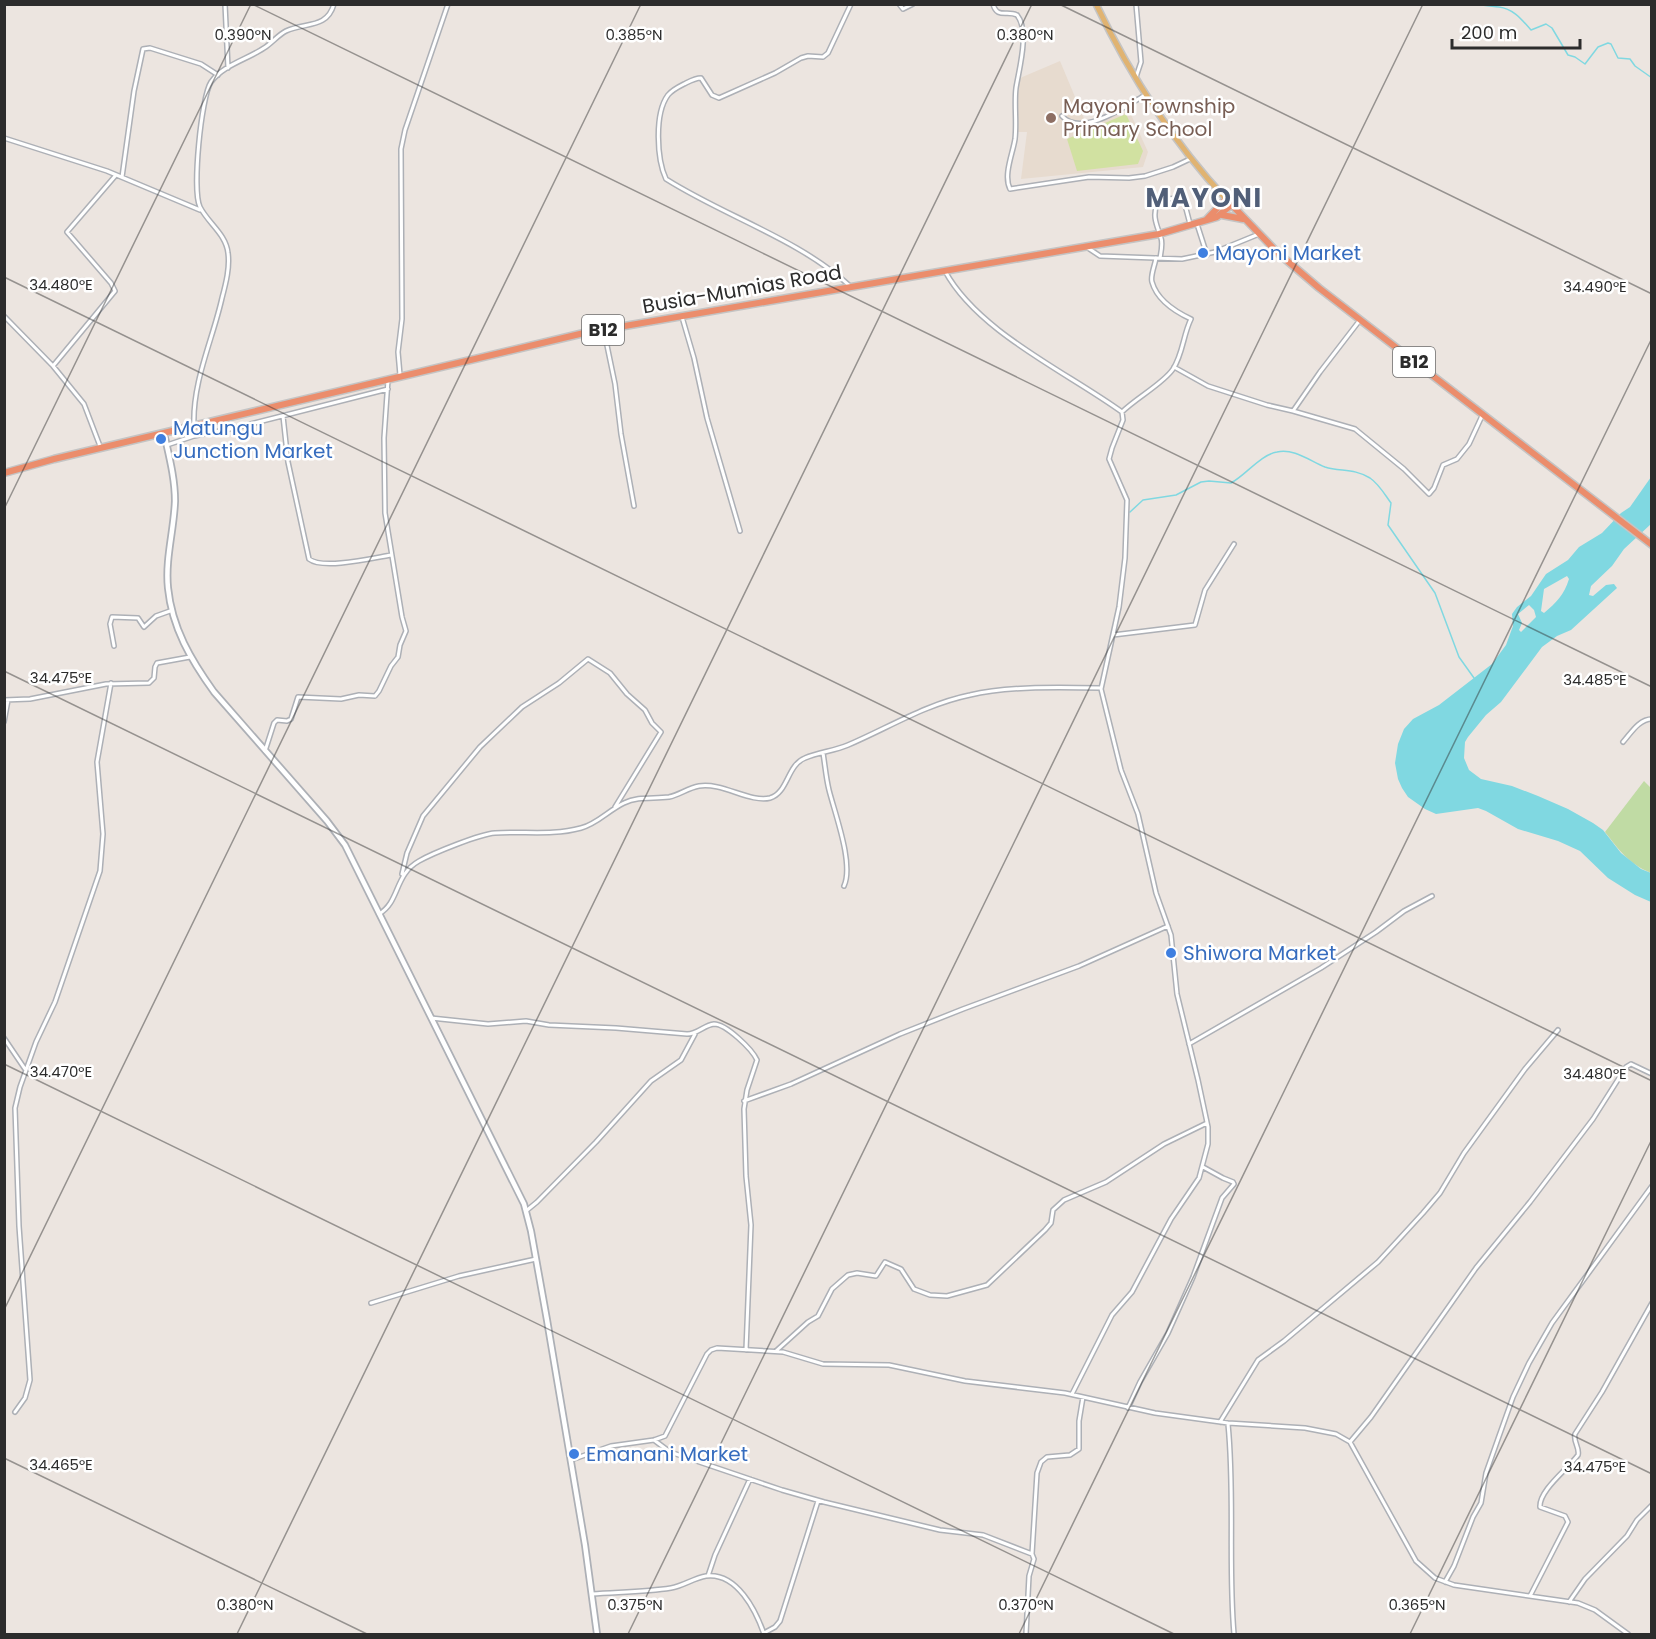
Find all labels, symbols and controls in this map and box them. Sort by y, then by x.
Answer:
scale bar [1452,12,1580,50]
text: 200 m [1461,20,1517,45]
text: 0.390°N [215,24,271,45]
text: 0.385°N [606,24,663,45]
text: 0.380°N [997,24,1054,45]
place label: Mayoni Township Primary School [1063,92,1235,143]
marker: Mayoni Township Primary School [1044,111,1058,125]
district label: MAYONI [1145,180,1263,216]
place label: Mayoni Market [1215,239,1361,267]
marker: Mayoni Market [1196,246,1210,260]
street label: Busia-Mumias Road [640,258,844,320]
text: 34.480°E [29,274,93,295]
text: 34.490°E [1563,276,1627,297]
road number: B12 [582,315,624,345]
road number: B12 [1393,347,1435,377]
place label: Matungu Junction Market [173,414,333,465]
marker: Matungu Junction Market [154,432,168,446]
text: 34.475°E [30,667,92,688]
text: 34.485°E [1563,669,1627,690]
place label: Shiwora Market [1183,939,1336,967]
marker: Shiwora Market [1164,946,1178,960]
text: 34.470°E [30,1061,92,1082]
text: 34.480°E [1563,1063,1627,1084]
place label: Emanani Market [586,1440,748,1468]
marker: Emanani Market [567,1447,581,1461]
text: 34.465°E [29,1454,93,1475]
text: 34.475°E [1564,1456,1626,1477]
text: 0.380°N [217,1594,274,1615]
text: 0.375°N [607,1594,663,1615]
text: 0.370°N [998,1594,1054,1615]
text: 0.365°N [1388,1594,1446,1615]

